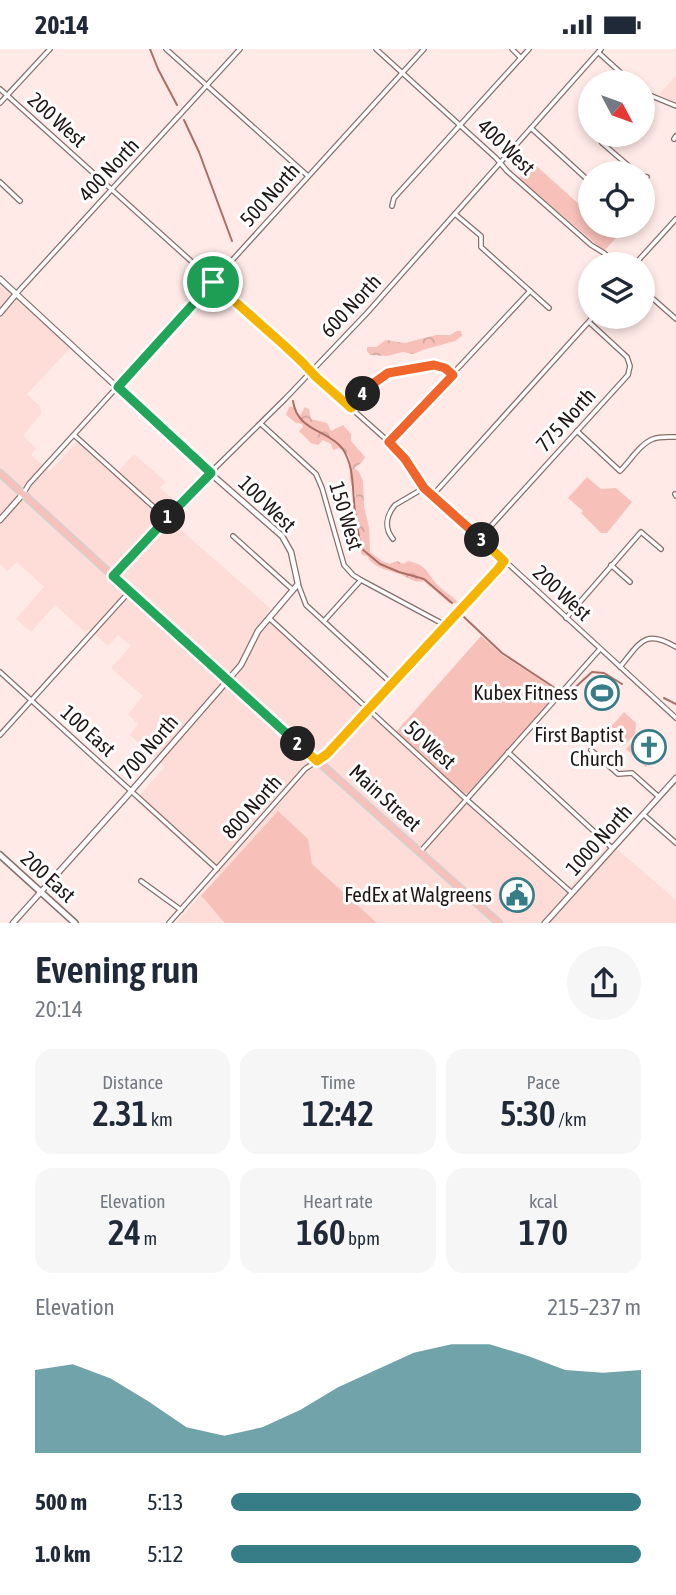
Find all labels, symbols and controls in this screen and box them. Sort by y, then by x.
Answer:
text: 20:14 [35,10,89,40]
north arrow [578,70,654,147]
map controls [578,70,655,329]
street label: 200 West [24,87,92,152]
street label: 400 West [473,113,540,179]
street label: 400 North [73,133,143,206]
street label: 500 North [235,158,304,231]
button: locate [578,161,655,238]
pin [183,252,243,312]
button: layers [578,252,655,329]
icon: arrive [194,263,232,301]
street label: 600 North [315,269,385,342]
pin: 4 [346,377,380,411]
text: 4 [358,382,367,404]
street label: 775 North [531,383,600,456]
street label: 100 West [234,470,301,536]
street label: 150 West [325,479,369,553]
pin: 1 [150,499,186,535]
text: 1 [163,505,172,527]
pin: 3 [464,523,500,557]
text: 3 [477,528,486,550]
street label: 200 West [529,560,596,625]
sports icon: Kubex Fitness [583,674,621,712]
place label: Kubex Fitness [473,680,578,704]
street label: 100 East [57,700,121,761]
street label: 700 North [114,709,183,783]
street label: 50 West [400,715,461,773]
place label: First Baptist Church [534,722,624,770]
pin: 2 [280,727,316,761]
church icon: First Baptist Church [630,728,668,766]
text: 2 [293,732,302,754]
street label: Main Street [345,759,426,836]
street label: 800 North [217,770,286,843]
street label: 1000 North [560,799,636,880]
street label: 200 East [17,846,81,907]
public building icon: FedEx at Walgreens [498,876,536,914]
place label: FedEx at Walgreens [344,882,492,906]
button: share [567,946,641,1020]
text: Evening run [35,948,199,991]
text: 20:14 [35,996,83,1022]
text: Distance [102,1071,163,1093]
text: Time [321,1071,355,1093]
text: Pace [527,1071,560,1093]
text: 2.31 [93,1093,148,1133]
text: 12:42 [302,1093,374,1133]
text: 5:30 [500,1093,556,1133]
text: km [148,1108,173,1130]
text: /km [556,1108,587,1130]
text: Elevation [100,1190,166,1212]
text: Heart rate [303,1190,373,1212]
text: kcal [529,1190,558,1212]
text: 24 [108,1212,141,1252]
text: 160 [296,1212,346,1252]
text: 170 [519,1212,568,1252]
text: m [141,1227,157,1249]
text: bpm [346,1227,380,1249]
text: Elevation [35,1294,115,1320]
text: 215–237 m [547,1294,641,1320]
text: 500 m [35,1489,87,1515]
text: 5:13 [147,1489,184,1515]
text: 1.0 km [35,1541,91,1567]
text: 5:12 [147,1541,184,1567]

